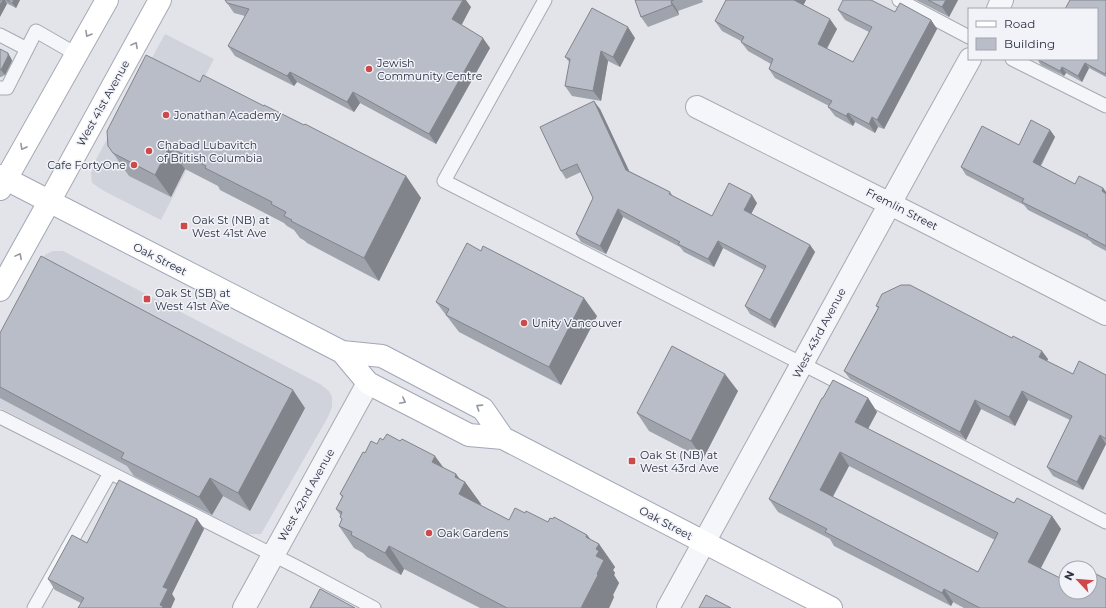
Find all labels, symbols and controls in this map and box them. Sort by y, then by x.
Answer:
legend [968,8,1098,60]
text: Road [1004,16,1035,31]
one-way arrow [85,30,92,37]
text: Building [1004,36,1055,51]
one-way arrow [131,42,138,49]
place label: Jewish Community Centre [376,56,483,83]
street label: West 41st Avenue [74,57,133,148]
marker: Jewish Community Centre [364,64,374,74]
place label: Jonathan Academy [173,108,281,122]
marker: Jonathan Academy [161,110,171,120]
place label: Chabad Lubavitch of British Columbia [157,138,262,165]
one-way arrow [21,143,28,150]
marker: Chabad Lubavitch of British Columbia [144,146,154,156]
place label: Cafe FortyOne [47,158,126,172]
marker: Cafe FortyOne [129,160,139,170]
street label: Fremlin Street [864,185,941,233]
place label: Oak St (NB) at West 41st Ave [192,213,270,240]
marker: Oak St (NB) at West 41st Ave [179,221,189,231]
street label: Oak Street [131,239,190,279]
one-way arrow [14,253,21,260]
street label: West 43rd Avenue [789,285,849,381]
place label: Oak St (SB) at West 41st Ave [155,286,231,313]
marker: Oak St (SB) at West 41st Ave [142,294,152,304]
place label: Unity Vancouver [532,316,622,330]
marker: Unity Vancouver [519,318,529,328]
one-way arrow [399,396,406,404]
one-way arrow [476,405,483,412]
street label: West 42nd Avenue [275,446,337,544]
place label: Oak St (NB) at West 43rd Ave [640,448,719,475]
marker: Oak St (NB) at West 43rd Ave [627,456,637,466]
street label: Oak Street [637,503,696,543]
place label: Oak Gardens [437,526,509,540]
marker: Oak Gardens [424,528,434,538]
north arrow [1058,560,1098,600]
text: N [1061,569,1077,583]

